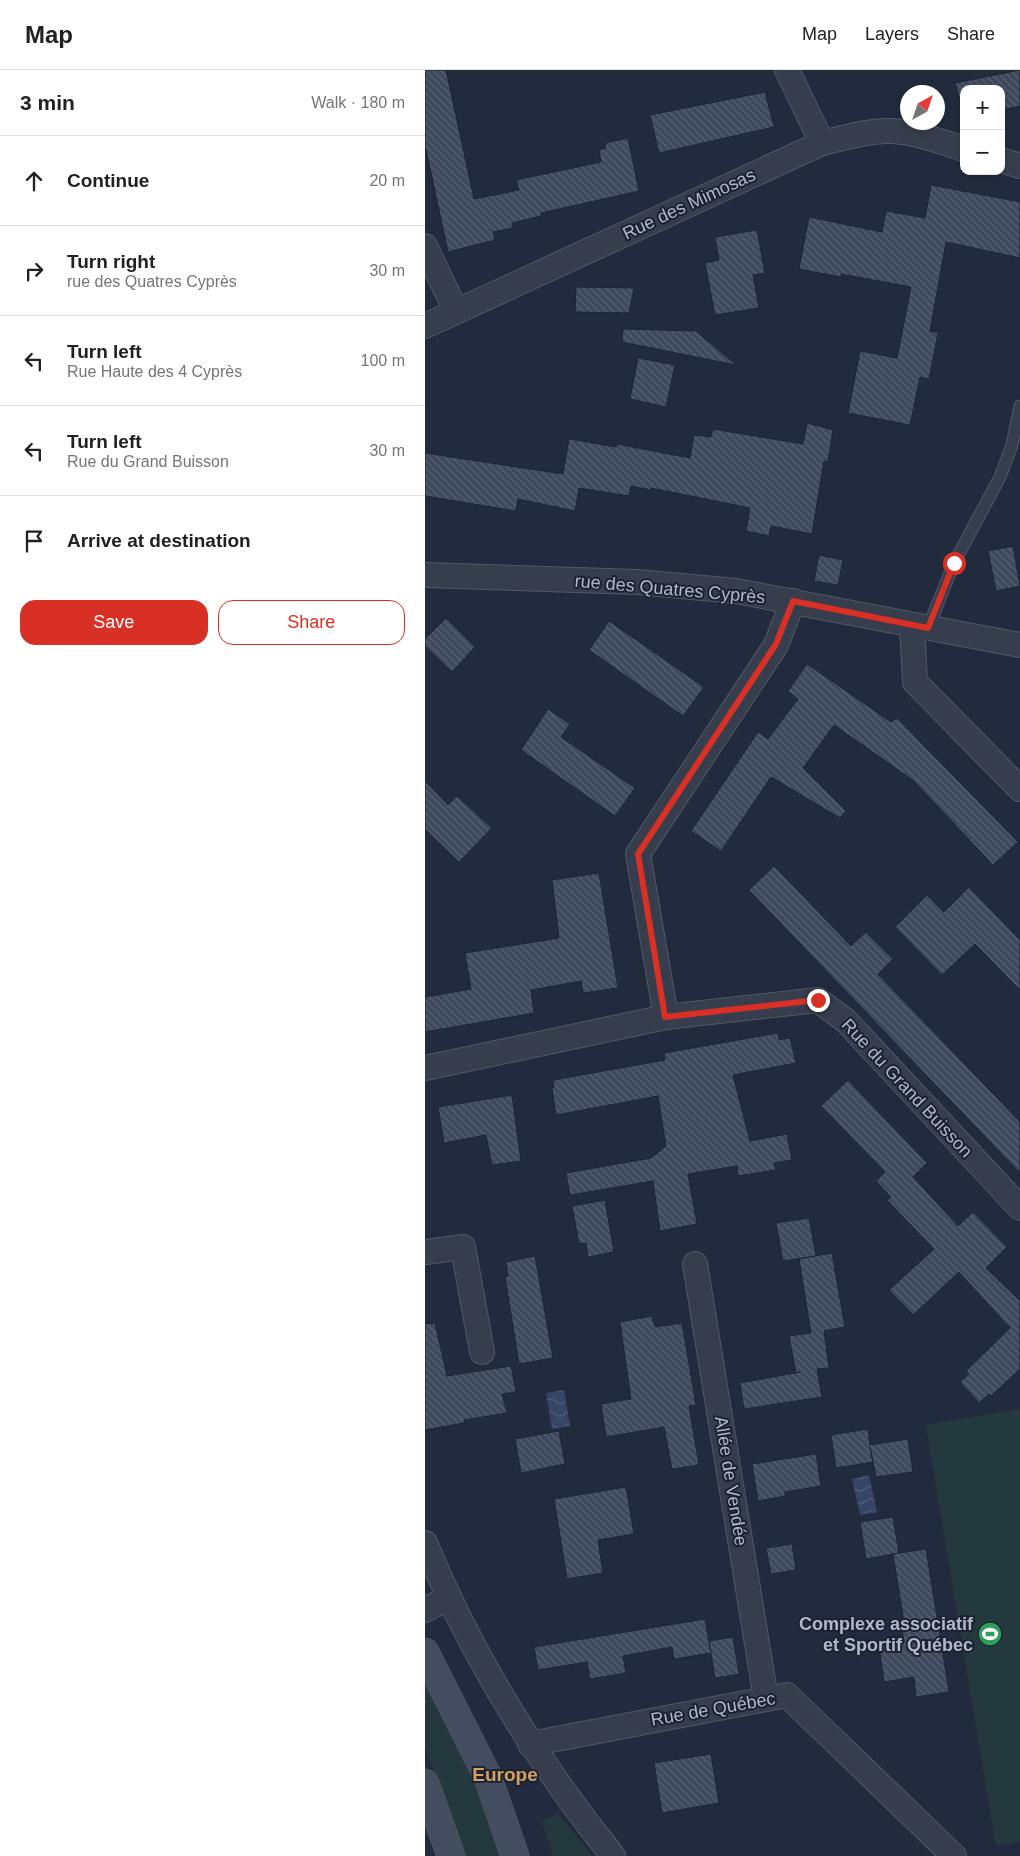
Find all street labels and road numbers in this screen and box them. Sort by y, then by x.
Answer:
street label: Rue des Mimosas [619,164,759,244]
street label: rue des Quatres Cyprès [574,571,766,607]
street label: Rue du Grand Buisson [838,1015,976,1161]
street label: Allée de Vendée [711,1415,751,1547]
street label: Rue de Québec [649,1688,777,1730]

